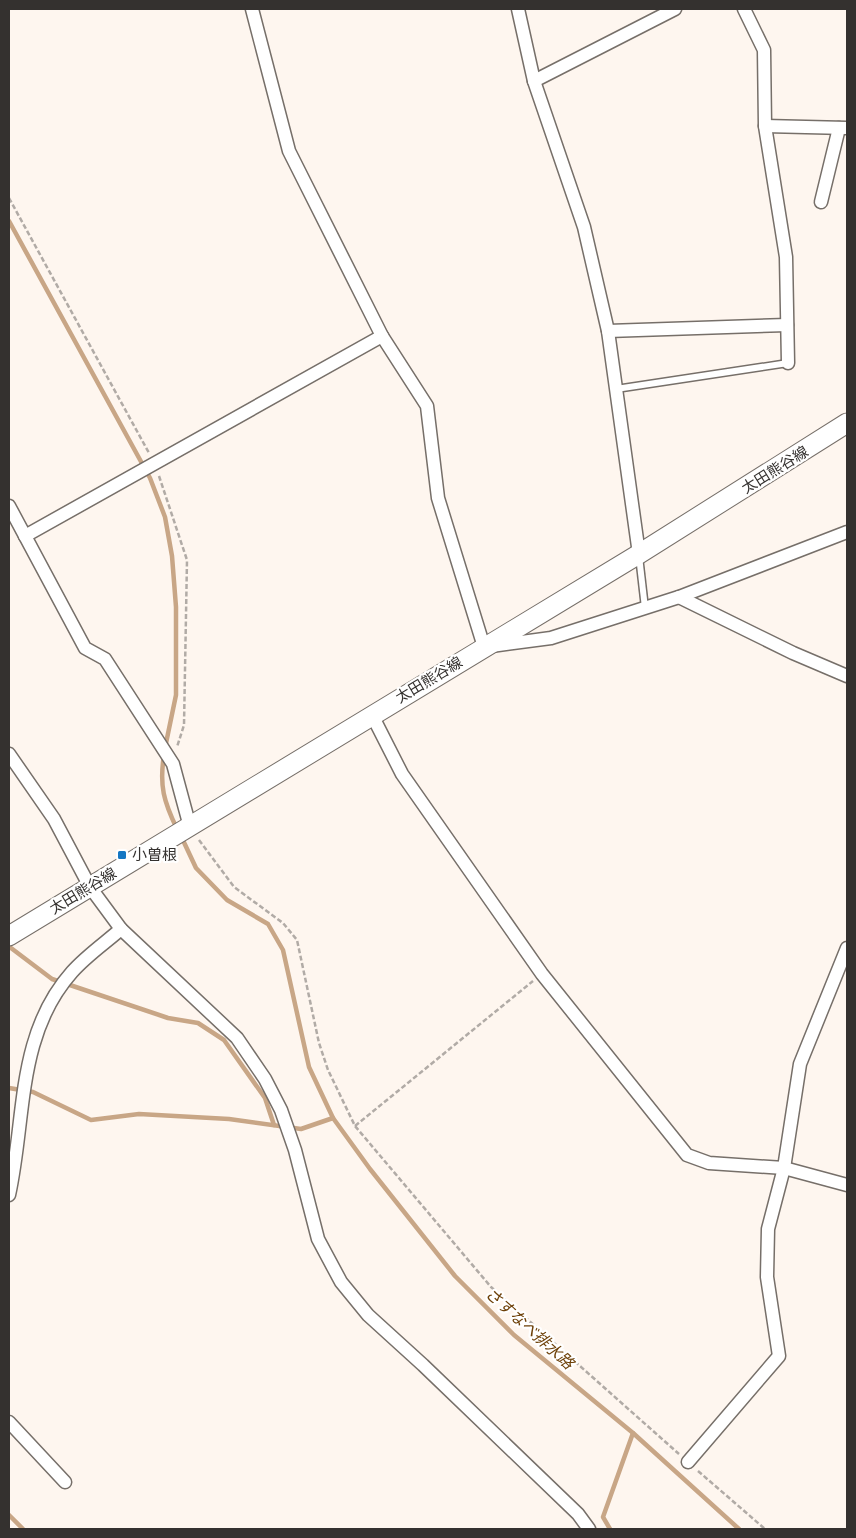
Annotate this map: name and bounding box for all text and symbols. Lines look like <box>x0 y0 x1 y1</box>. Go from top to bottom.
street label: 太田熊谷線 <box>738 442 812 498</box>
street label: 太田熊谷線 <box>392 652 466 707</box>
place label: 小曽根 <box>132 845 177 864</box>
marker: 小曽根 <box>116 849 128 861</box>
street label: 太田熊谷線 <box>46 863 120 918</box>
water label: さすなべ排水路 <box>482 1283 580 1374</box>

